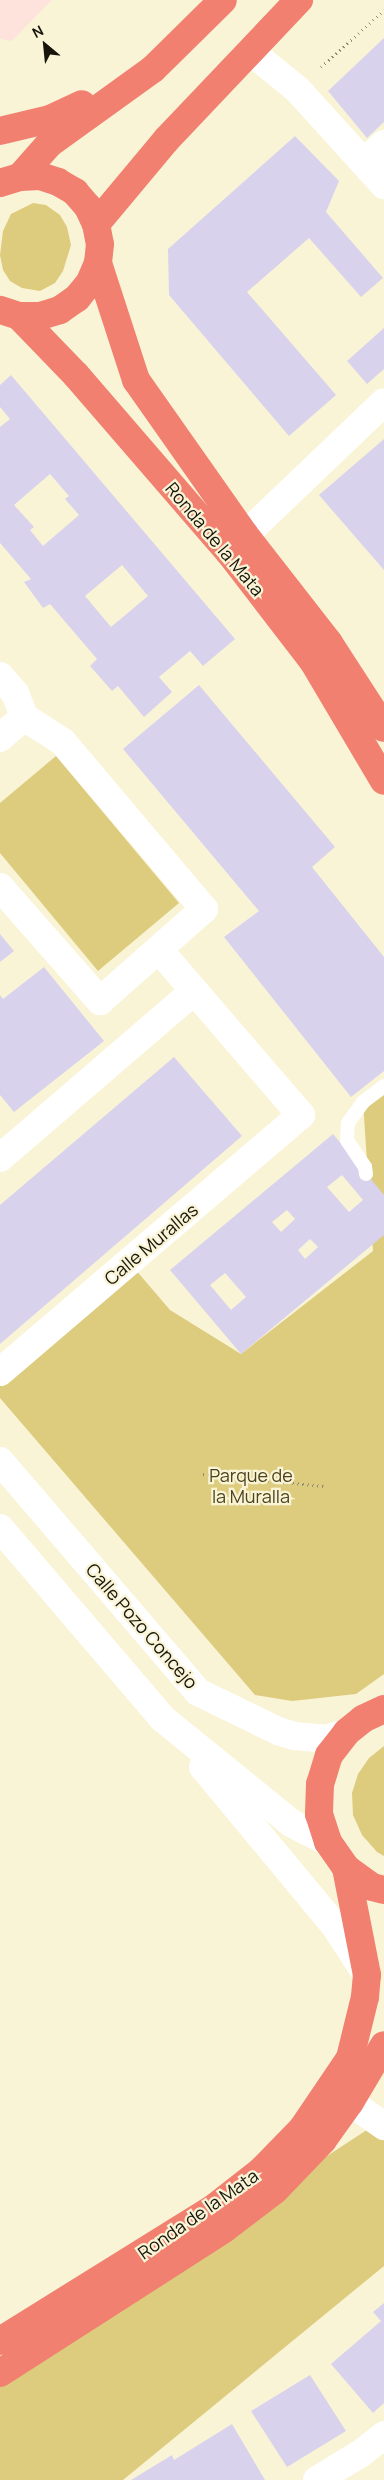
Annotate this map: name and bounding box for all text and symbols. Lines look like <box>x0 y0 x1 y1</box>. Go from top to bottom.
north arrow <box>20 20 70 70</box>
text: N <box>29 21 47 42</box>
street label: Ronda de la Mata <box>161 478 269 600</box>
street label: Calle Murallas <box>100 1199 202 1289</box>
park label: Parque de la Muralla <box>209 1465 293 1508</box>
street label: Calle Pozo Concejo <box>82 1559 202 1693</box>
street label: Ronda de la Mata <box>134 2164 262 2264</box>

